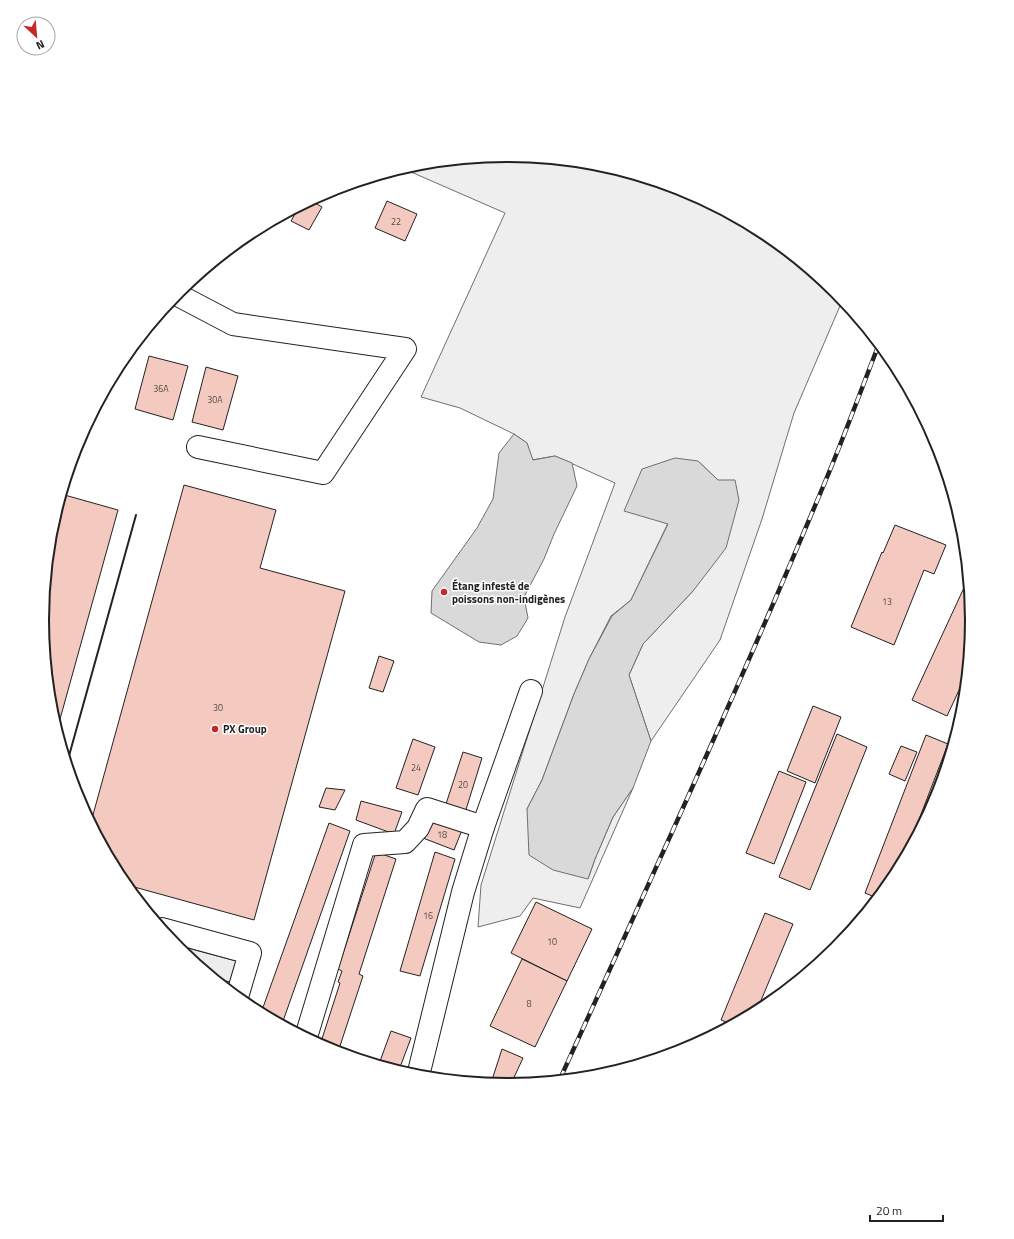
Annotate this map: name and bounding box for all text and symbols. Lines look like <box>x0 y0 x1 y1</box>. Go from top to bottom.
north arrow <box>16 16 56 56</box>
text: N <box>33 36 47 54</box>
house number: 22 <box>391 215 401 228</box>
house number: 36A <box>153 382 169 395</box>
house number: 30A <box>207 393 223 406</box>
place label: Étang infesté de poissons non-indigènes <box>452 578 565 607</box>
marker: Étang infesté de poissons non-indigènes <box>439 587 449 597</box>
house number: 13 <box>882 595 892 608</box>
house number: 30 <box>213 701 223 714</box>
place label: PX Group <box>223 721 267 737</box>
marker: PX Group <box>210 724 220 734</box>
house number: 24 <box>411 761 421 774</box>
house number: 20 <box>458 778 468 791</box>
house number: 18 <box>437 828 447 841</box>
house number: 16 <box>423 909 433 922</box>
house number: 10 <box>547 935 557 948</box>
house number: 8 <box>526 997 532 1010</box>
scale bar <box>870 1197 943 1223</box>
text: 20 m <box>876 1201 902 1220</box>

